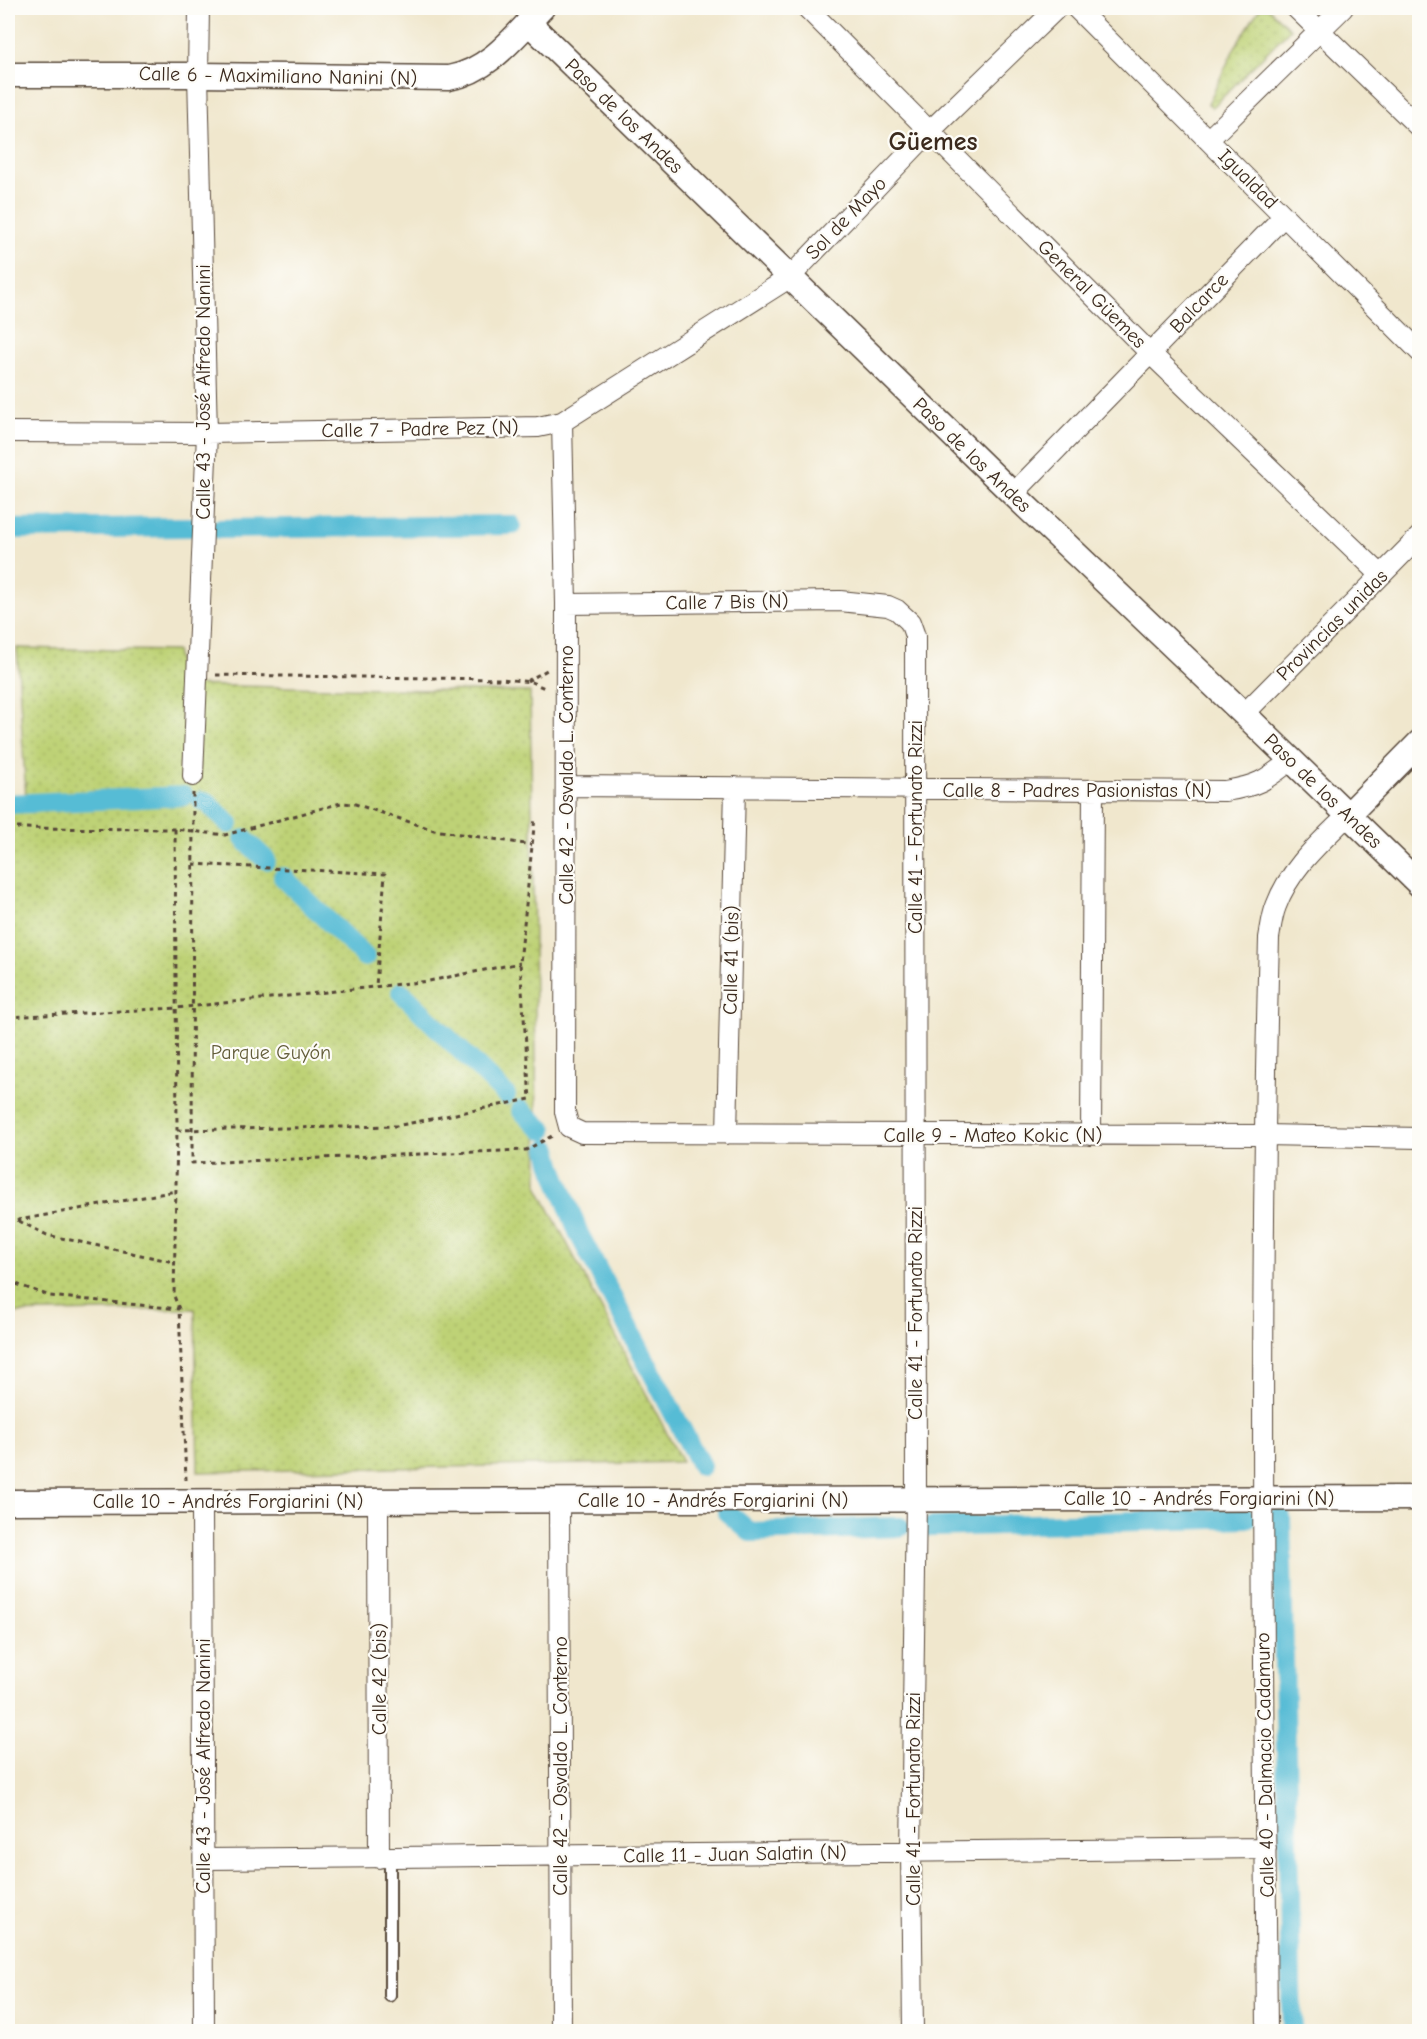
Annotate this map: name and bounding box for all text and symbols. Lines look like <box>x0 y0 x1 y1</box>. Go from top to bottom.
street label: Paso de los Andes <box>560 54 688 178</box>
street label: Calle 6 - Maximiliano Nanini (N) <box>139 62 417 90</box>
district label: Güemes <box>888 127 978 157</box>
street label: Igualdad <box>1213 144 1283 214</box>
street label: Sol de Mayo <box>801 172 891 264</box>
street label: General Güemes <box>1033 235 1151 353</box>
street label: Calle 43 - José Alfredo Nanini <box>192 264 215 520</box>
street label: Balcarce <box>1165 268 1233 338</box>
street label: Paso de los Andes <box>908 393 1036 517</box>
street label: Calle 7 - Padre Pez (N) <box>321 416 519 442</box>
street label: Provincias unidas <box>1272 565 1392 685</box>
street label: Calle 7 Bis (N) <box>665 589 789 615</box>
street label: Calle 42 - Osvaldo L. Conterno <box>555 645 578 905</box>
street label: Calle 41 - Fortunato Rizzi <box>904 720 927 934</box>
street label: Paso de los Andes <box>1259 729 1387 853</box>
street label: Calle 8 - Padres Pasionistas (N) <box>942 779 1212 802</box>
street label: Calle 41 (bis) <box>719 905 743 1015</box>
park label: Parque Guyón <box>211 1041 331 1064</box>
street label: Calle 9 - Mateo Kokic (N) <box>884 1124 1102 1147</box>
street label: Calle 41 - Fortunato Rizzi <box>904 1206 927 1420</box>
street label: Calle 10 - Andrés Forgiarini (N) <box>1064 1487 1334 1510</box>
street label: Calle 10 - Andrés Forgiarini (N) <box>578 1489 848 1512</box>
street label: Calle 10 - Andrés Forgiarini (N) <box>93 1490 363 1513</box>
street label: Calle 42 (bis) <box>368 1623 391 1735</box>
street label: Calle 40 - Dalmacio Cadamuro <box>1251 1632 1279 1898</box>
street label: Calle 42 - Osvaldo L. Conterno <box>549 1636 572 1896</box>
street label: Calle 43 - José Alfredo Nanini <box>192 1638 215 1894</box>
street label: Calle 41 - Fortunato Rizzi <box>902 1692 925 1906</box>
street label: Calle 11 - Juan Salatin (N) <box>623 1841 847 1867</box>

